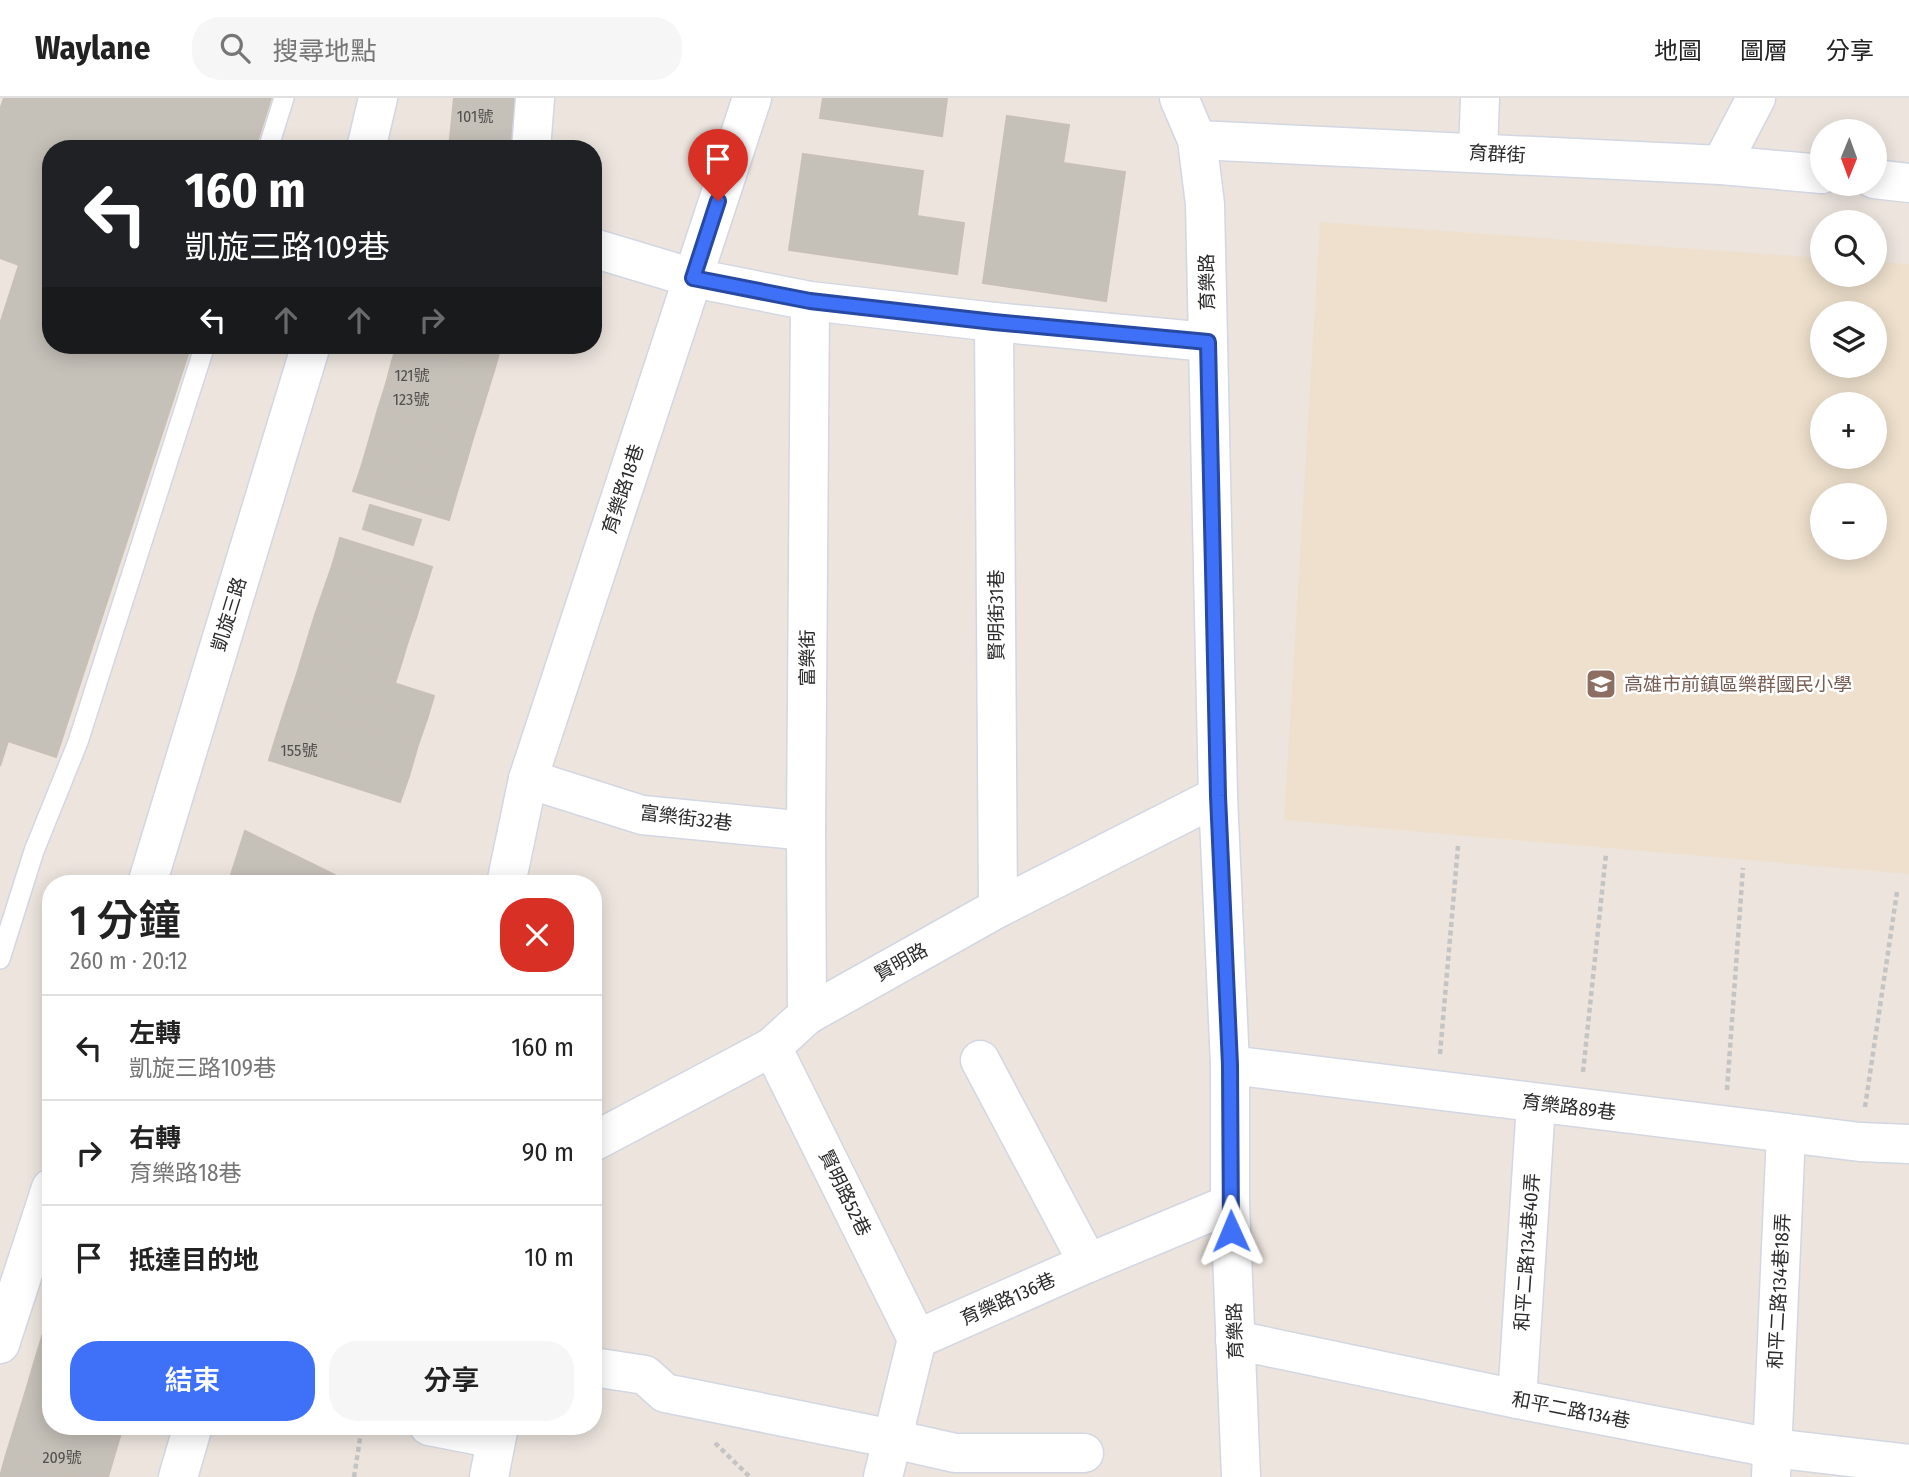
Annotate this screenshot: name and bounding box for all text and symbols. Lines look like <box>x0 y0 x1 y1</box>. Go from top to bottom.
search box <box>192 17 682 80</box>
text: Waylane <box>35 28 150 68</box>
icon: search <box>216 29 254 67</box>
text: 搜尋地點 <box>272 36 376 67</box>
text: 地圖 <box>1654 37 1702 65</box>
text: 圖層 <box>1740 37 1788 65</box>
text: 分享 <box>1826 37 1874 65</box>
house number: 101號 <box>457 107 493 126</box>
north arrow <box>1810 119 1886 196</box>
map controls <box>1810 119 1887 560</box>
pin <box>688 129 748 201</box>
icon: arrive <box>699 140 737 178</box>
street label: 育群街 <box>1468 141 1526 167</box>
text: 160 m <box>185 161 306 220</box>
icon: left <box>70 168 161 259</box>
button: search <box>1810 210 1887 287</box>
text: 凱旋三路109巷 <box>185 228 389 266</box>
street label: 育樂路 <box>1195 253 1219 311</box>
icon: left <box>194 301 232 339</box>
icon: ahead <box>267 301 305 339</box>
icon: ahead <box>340 301 378 339</box>
icon: right <box>413 301 451 339</box>
button: layers <box>1810 301 1887 378</box>
house number: 121號 <box>394 366 430 385</box>
house number: 123號 <box>393 390 429 409</box>
button: + <box>1810 392 1887 469</box>
street label: 育樂路18巷 <box>598 441 648 537</box>
button: − <box>1810 483 1887 560</box>
street label: 賢明街31巷 <box>985 569 1008 661</box>
street label: 凱旋三路 <box>207 574 251 654</box>
street label: 富樂街 <box>796 629 819 687</box>
school or university icon: 高雄市前鎮區樂群國民小學 <box>1584 667 1618 701</box>
place label: 高雄市前鎮區樂群國民小學 <box>1624 673 1852 696</box>
house number: 155號 <box>281 741 317 760</box>
street label: 富樂街32巷 <box>639 801 733 835</box>
text: 1 分鐘 <box>70 896 181 946</box>
button: close <box>500 898 574 972</box>
street label: 賢明路 <box>870 938 932 986</box>
text: 260 m · 20:12 <box>70 947 187 975</box>
text: 左轉 <box>129 1018 181 1049</box>
icon: left <box>70 1029 108 1067</box>
text: 160 m <box>511 1032 574 1063</box>
text: 凱旋三路109巷 <box>129 1054 276 1082</box>
street label: 育樂路89巷 <box>1521 1090 1617 1124</box>
text: 右轉 <box>129 1123 181 1154</box>
icon: right <box>70 1134 108 1172</box>
text: 90 m <box>522 1137 574 1168</box>
street label: 賢明路52巷 <box>814 1146 876 1240</box>
text: 育樂路18巷 <box>129 1159 241 1187</box>
street label: 和平二路134巷40弄 <box>1510 1172 1544 1332</box>
position arrow <box>1194 1194 1268 1268</box>
street label: 和平二路134巷18弄 <box>1763 1213 1795 1369</box>
icon: arrive <box>70 1239 108 1277</box>
text: 10 m <box>524 1242 574 1273</box>
text: 抵達目的地 <box>129 1245 259 1276</box>
street label: 育樂路136巷 <box>957 1268 1059 1330</box>
street label: 育樂路 <box>1223 1302 1247 1360</box>
button: 結束 <box>70 1341 315 1421</box>
button: 分享 <box>329 1341 574 1421</box>
street label: 和平二路134巷 <box>1510 1387 1632 1433</box>
house number: 209號 <box>42 1448 82 1467</box>

